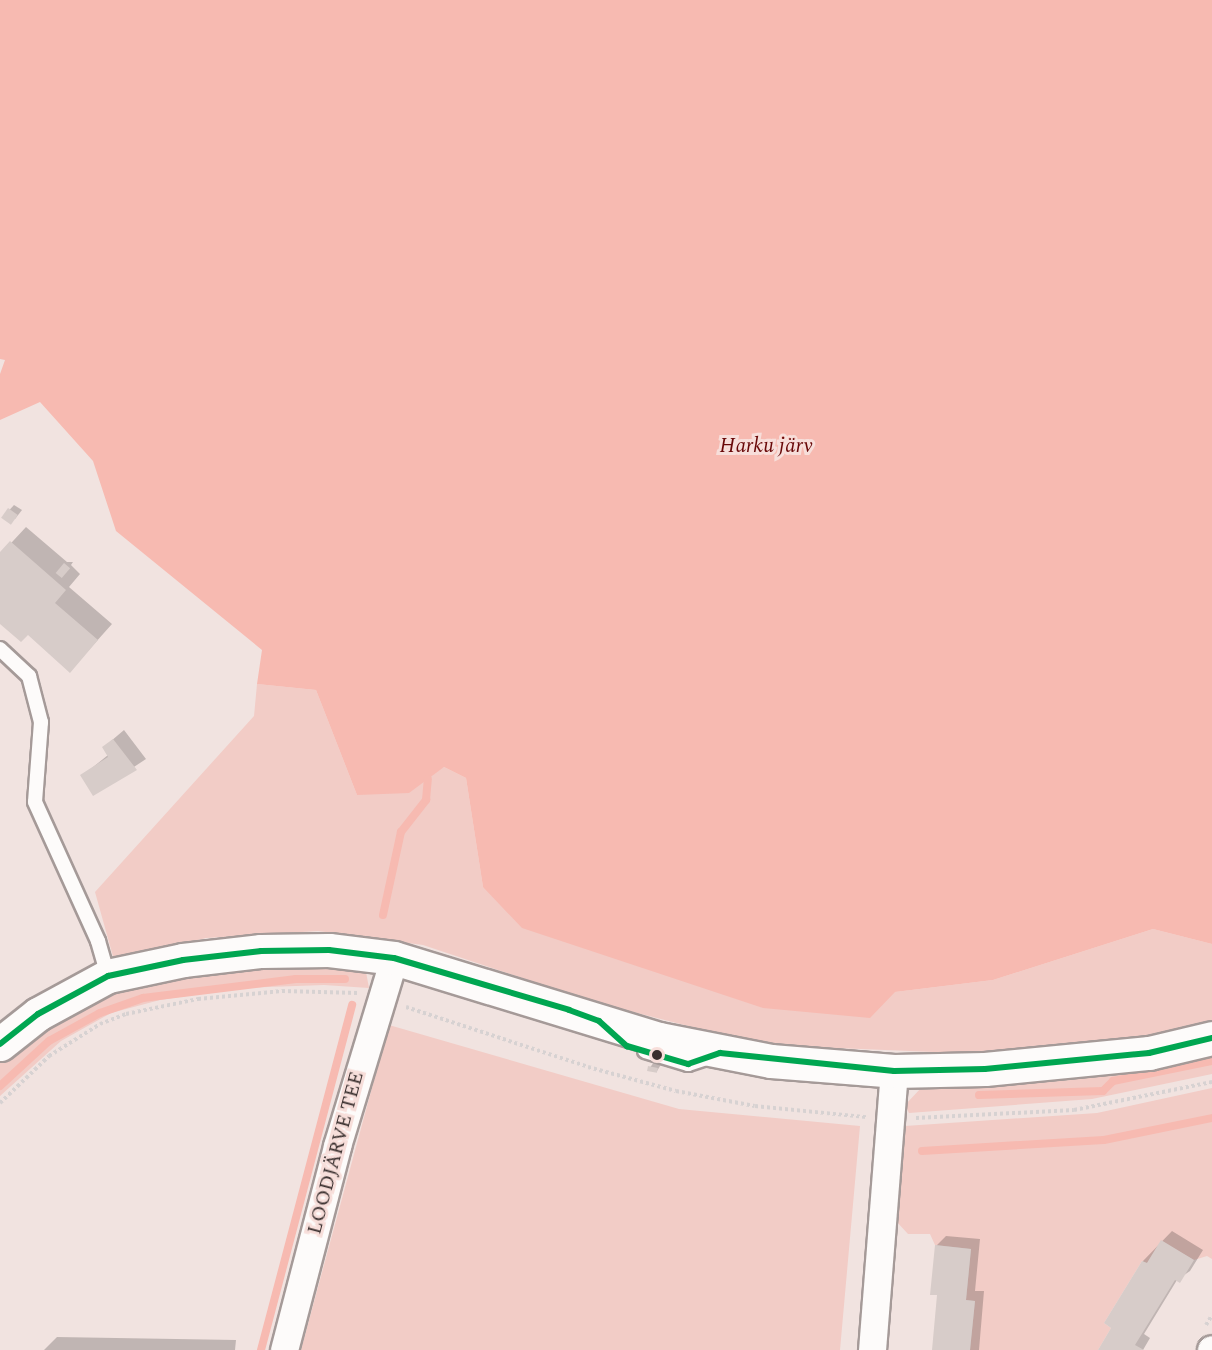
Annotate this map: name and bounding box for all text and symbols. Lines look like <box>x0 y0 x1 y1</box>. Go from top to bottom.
water label: Harku järv <box>720 433 812 459</box>
unlabelled marker <box>651 1049 663 1061</box>
street label: LOODJÄRVE TEE <box>303 1069 369 1237</box>

